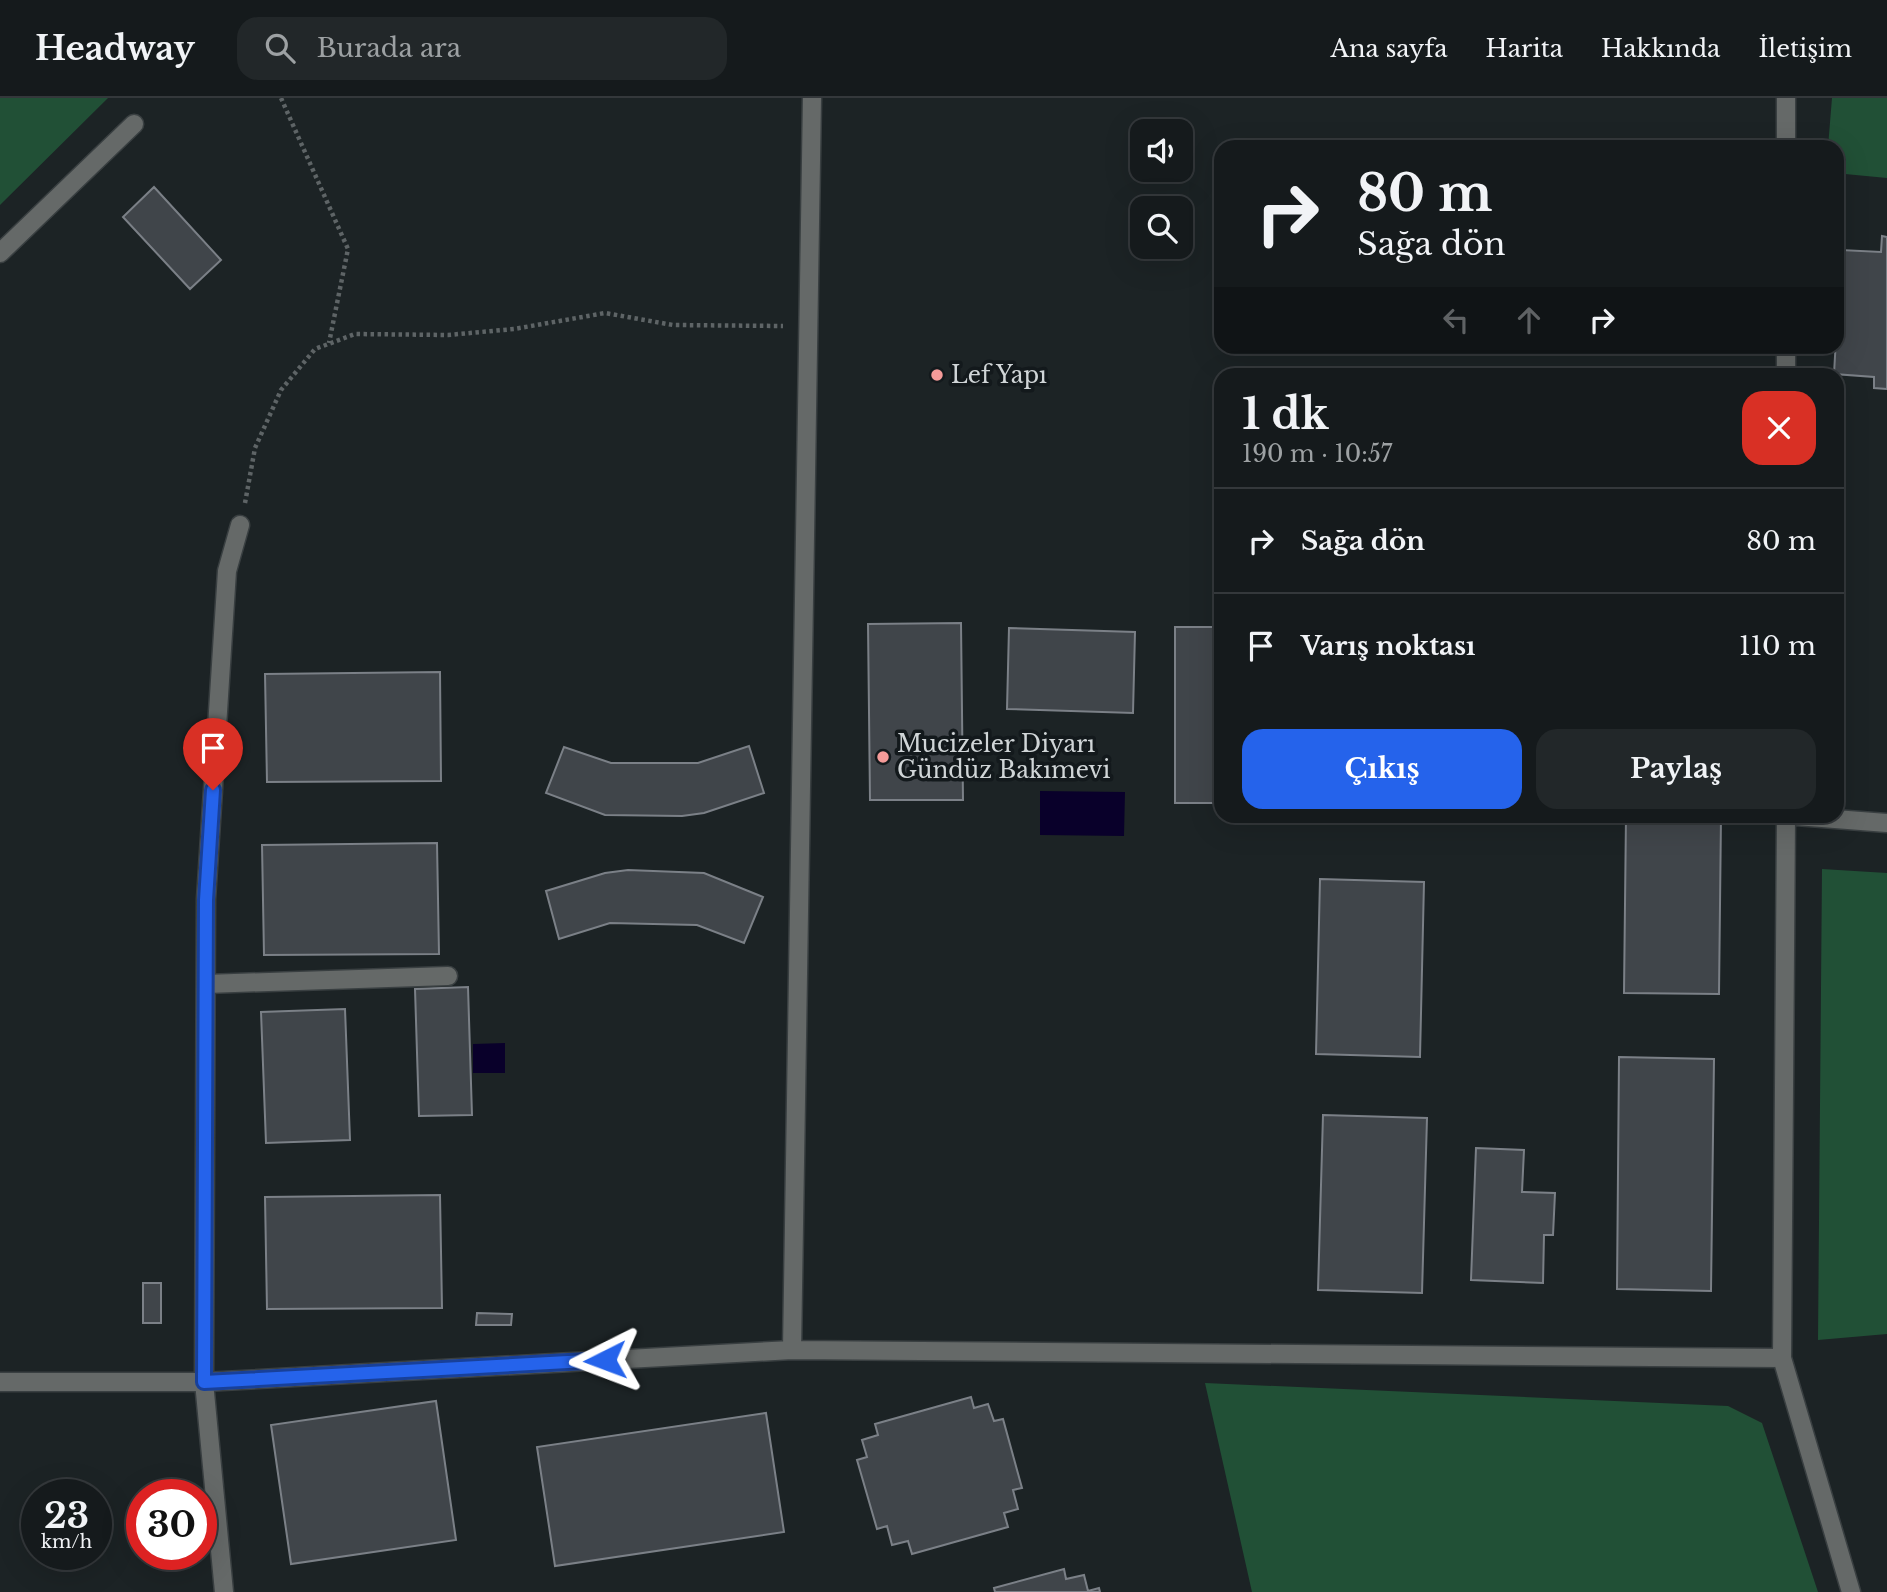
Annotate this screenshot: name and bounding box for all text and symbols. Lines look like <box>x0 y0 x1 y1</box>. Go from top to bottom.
search box <box>237 17 727 80</box>
text: Headway <box>35 28 195 69</box>
icon: search <box>261 29 299 67</box>
text: Burada ara <box>317 32 461 64</box>
text: Ana sayfa <box>1330 34 1448 63</box>
text: Harita <box>1486 34 1563 63</box>
text: Hakkında <box>1601 34 1720 63</box>
text: İletişim <box>1758 34 1852 63</box>
map controls <box>1130 119 1193 259</box>
button: sound <box>1130 119 1193 182</box>
text: 80 m <box>1357 163 1492 224</box>
icon: right <box>1242 168 1333 259</box>
button: search <box>1130 196 1193 259</box>
text: Sağa dön <box>1357 224 1506 264</box>
icon: left <box>1437 301 1475 339</box>
icon: ahead <box>1510 301 1548 339</box>
icon: right <box>1583 301 1621 339</box>
place label: Lef Yapı <box>951 361 1047 389</box>
marker: Lef Yapı <box>929 367 945 383</box>
text: 1 dk <box>1242 388 1329 440</box>
button: close <box>1742 391 1816 465</box>
text: 190 m · 10:57 <box>1242 440 1392 468</box>
icon: right <box>1242 522 1280 560</box>
text: Sağa dön <box>1301 525 1425 557</box>
text: 80 m <box>1746 525 1816 557</box>
icon: arrive <box>1242 627 1280 665</box>
text: Varış noktası <box>1301 630 1476 662</box>
text: 110 m <box>1739 630 1816 662</box>
pin <box>183 718 243 790</box>
icon: arrive <box>194 729 232 767</box>
button: Çıkış <box>1242 729 1522 809</box>
button: Paylaş <box>1536 729 1816 809</box>
place label: Mucizeler Diyarı Gündüz Bakımevi <box>897 730 1111 784</box>
marker: Mucizeler Diyarı Gündüz Bakımevi <box>875 749 891 765</box>
position arrow <box>568 1323 642 1397</box>
speed limit sign: 30 <box>126 1479 217 1570</box>
text: 23 <box>44 1494 89 1537</box>
text: km/h <box>41 1531 92 1553</box>

